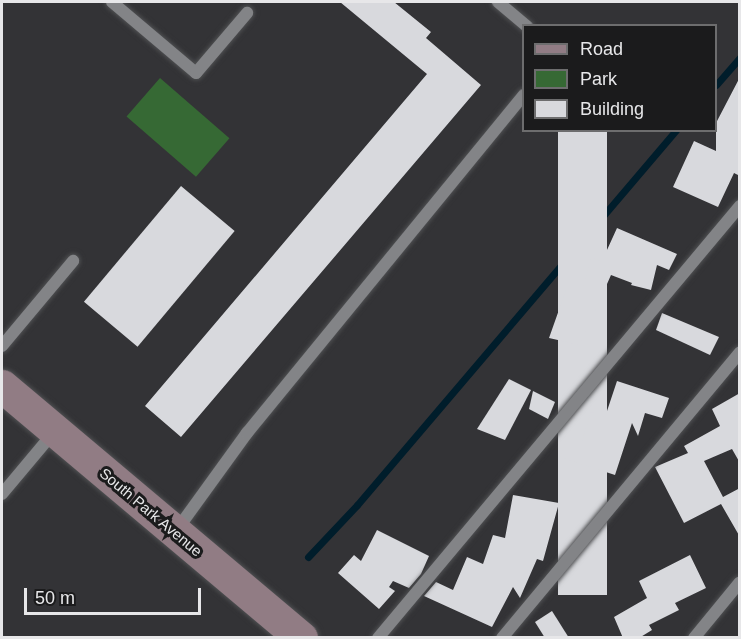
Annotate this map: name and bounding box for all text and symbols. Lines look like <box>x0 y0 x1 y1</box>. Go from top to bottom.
legend <box>522 24 717 132</box>
text: Road <box>580 39 623 59</box>
text: Park <box>580 69 617 89</box>
text: Building <box>580 99 644 119</box>
street label: South Park Avenue <box>96 464 206 560</box>
scale bar <box>27 576 204 614</box>
text: 50 m <box>35 588 75 608</box>

